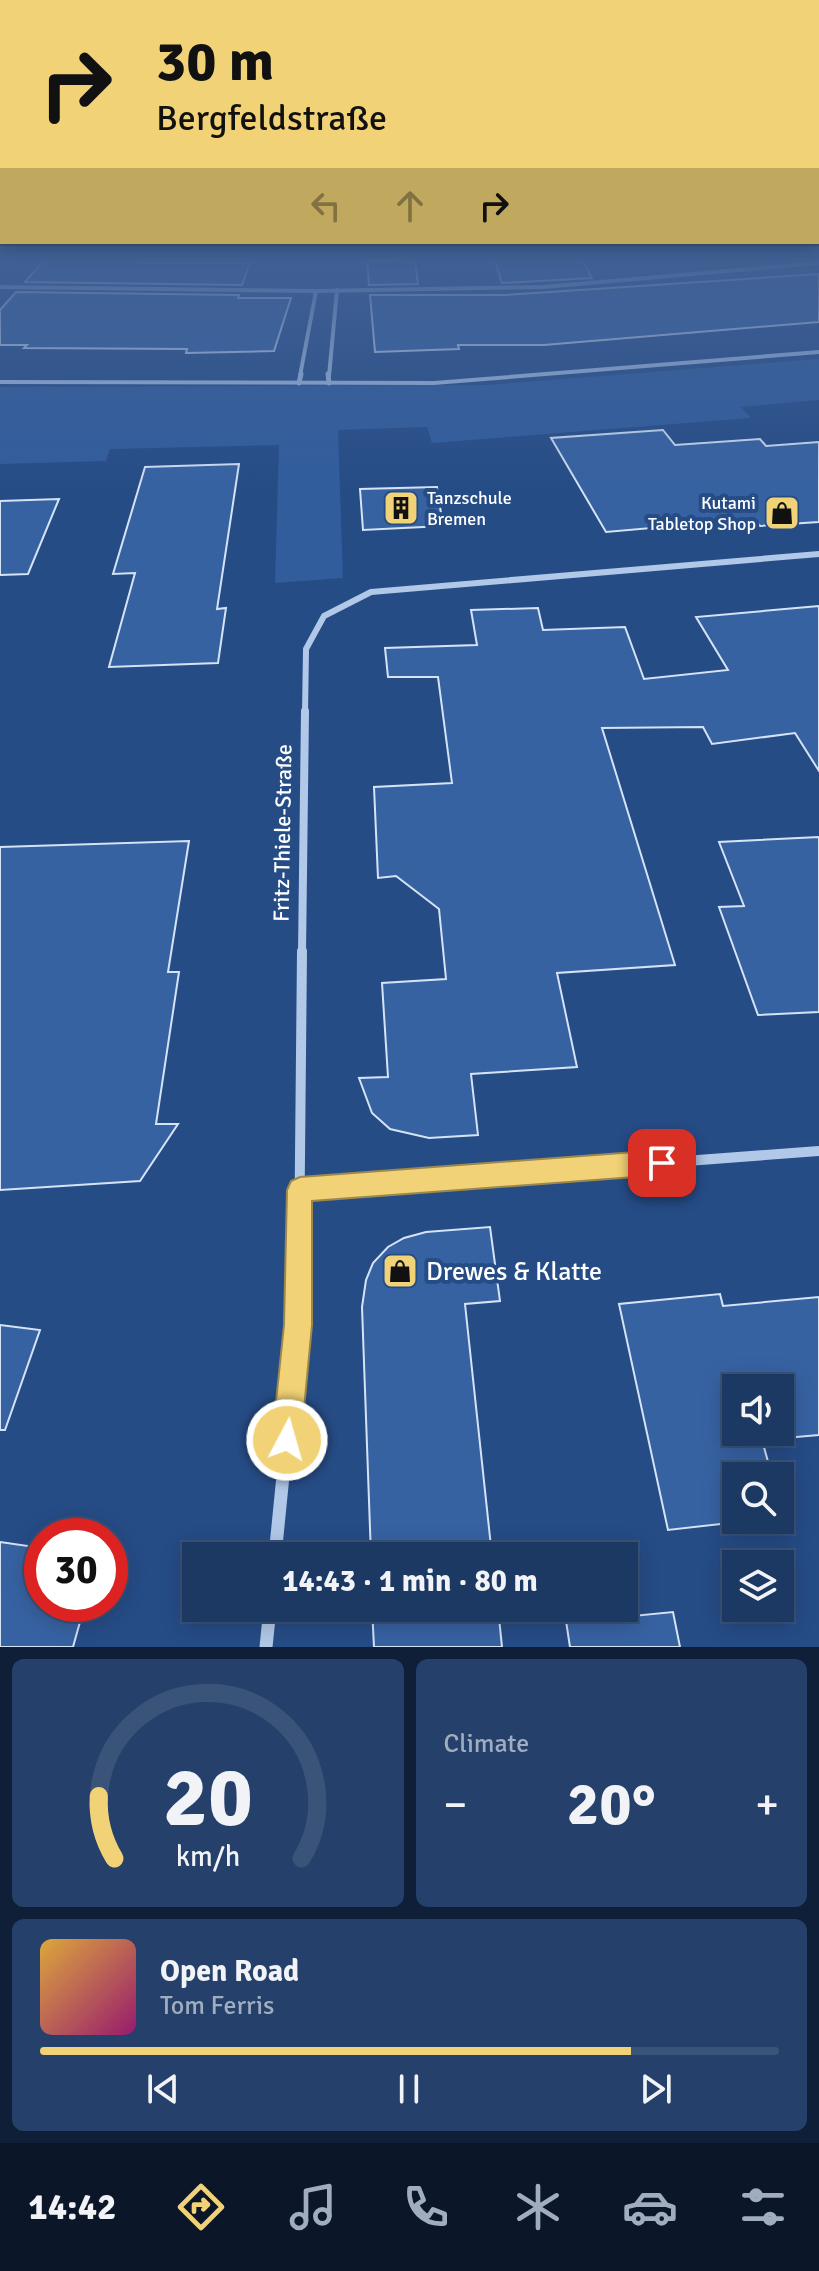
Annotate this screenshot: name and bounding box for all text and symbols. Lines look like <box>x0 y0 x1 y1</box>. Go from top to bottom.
text: 30 m <box>156 27 274 96</box>
icon: right <box>24 32 128 136</box>
text: Bergfeldstraße <box>156 96 387 141</box>
icon: left <box>304 184 348 228</box>
icon: ahead <box>388 184 432 228</box>
icon: right <box>472 184 516 228</box>
place label: Tanzschule Bremen <box>427 487 512 530</box>
building icon: Tanzschule Bremen <box>382 489 420 527</box>
place label: Kutami Tabletop Shop <box>648 492 756 535</box>
shop icon: Kutami Tabletop Shop <box>763 494 801 532</box>
street label: Fritz-Thiele-Straße <box>267 744 298 922</box>
pin <box>628 1129 696 1197</box>
icon: arrive <box>640 1141 684 1185</box>
shop icon: Drewes & Klatte <box>381 1252 419 1290</box>
place label: Drewes & Klatte <box>426 1256 602 1288</box>
map controls <box>722 1374 794 1622</box>
button: sound <box>722 1374 794 1446</box>
position arrow <box>245 1398 329 1482</box>
button: search <box>722 1462 794 1534</box>
speed limit sign: 30 <box>24 1518 128 1622</box>
button: layers <box>722 1550 794 1622</box>
text: 14:43 · 1 min · 80 m <box>282 1563 538 1600</box>
text: Climate <box>444 1728 529 1760</box>
text: 20 <box>163 1747 253 1849</box>
text: 20° <box>567 1768 656 1842</box>
text: − <box>444 1778 467 1832</box>
text: + <box>755 1778 779 1832</box>
text: km/h <box>175 1839 240 1874</box>
text: Open Road <box>160 1953 299 1990</box>
text: Tom Ferris <box>160 1990 274 2022</box>
icon: previous <box>141 2067 185 2111</box>
icon: pause <box>387 2067 431 2111</box>
icon: next <box>634 2067 678 2111</box>
icon: directions <box>173 2179 229 2235</box>
icon: music <box>285 2179 341 2235</box>
icon: phone <box>398 2179 454 2235</box>
icon: climate <box>510 2179 566 2235</box>
icon: car <box>622 2179 678 2235</box>
icon: filters <box>735 2179 791 2235</box>
text: 14:42 <box>28 2185 117 2230</box>

